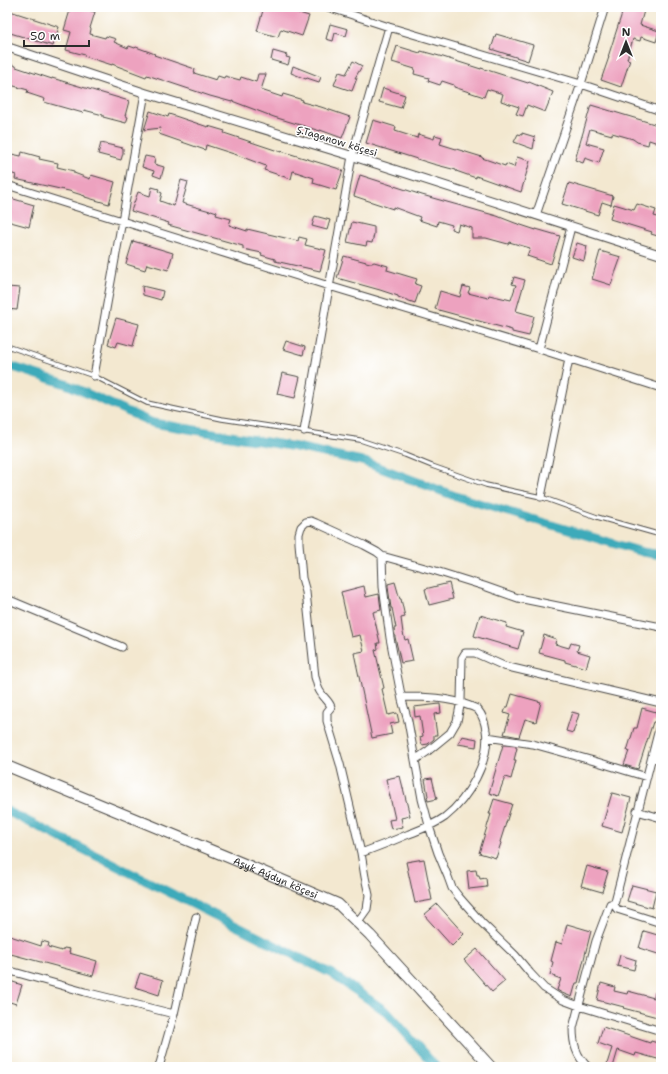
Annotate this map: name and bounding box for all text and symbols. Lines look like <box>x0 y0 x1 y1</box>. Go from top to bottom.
scale bar <box>24 22 89 48</box>
north arrow <box>606 22 646 62</box>
text: N <box>622 25 631 40</box>
text: 50 m <box>30 28 60 44</box>
street label: Ş.Taganow köçesi <box>295 123 379 159</box>
street label: Aşyk Aýdyn köçesi <box>232 854 320 901</box>

